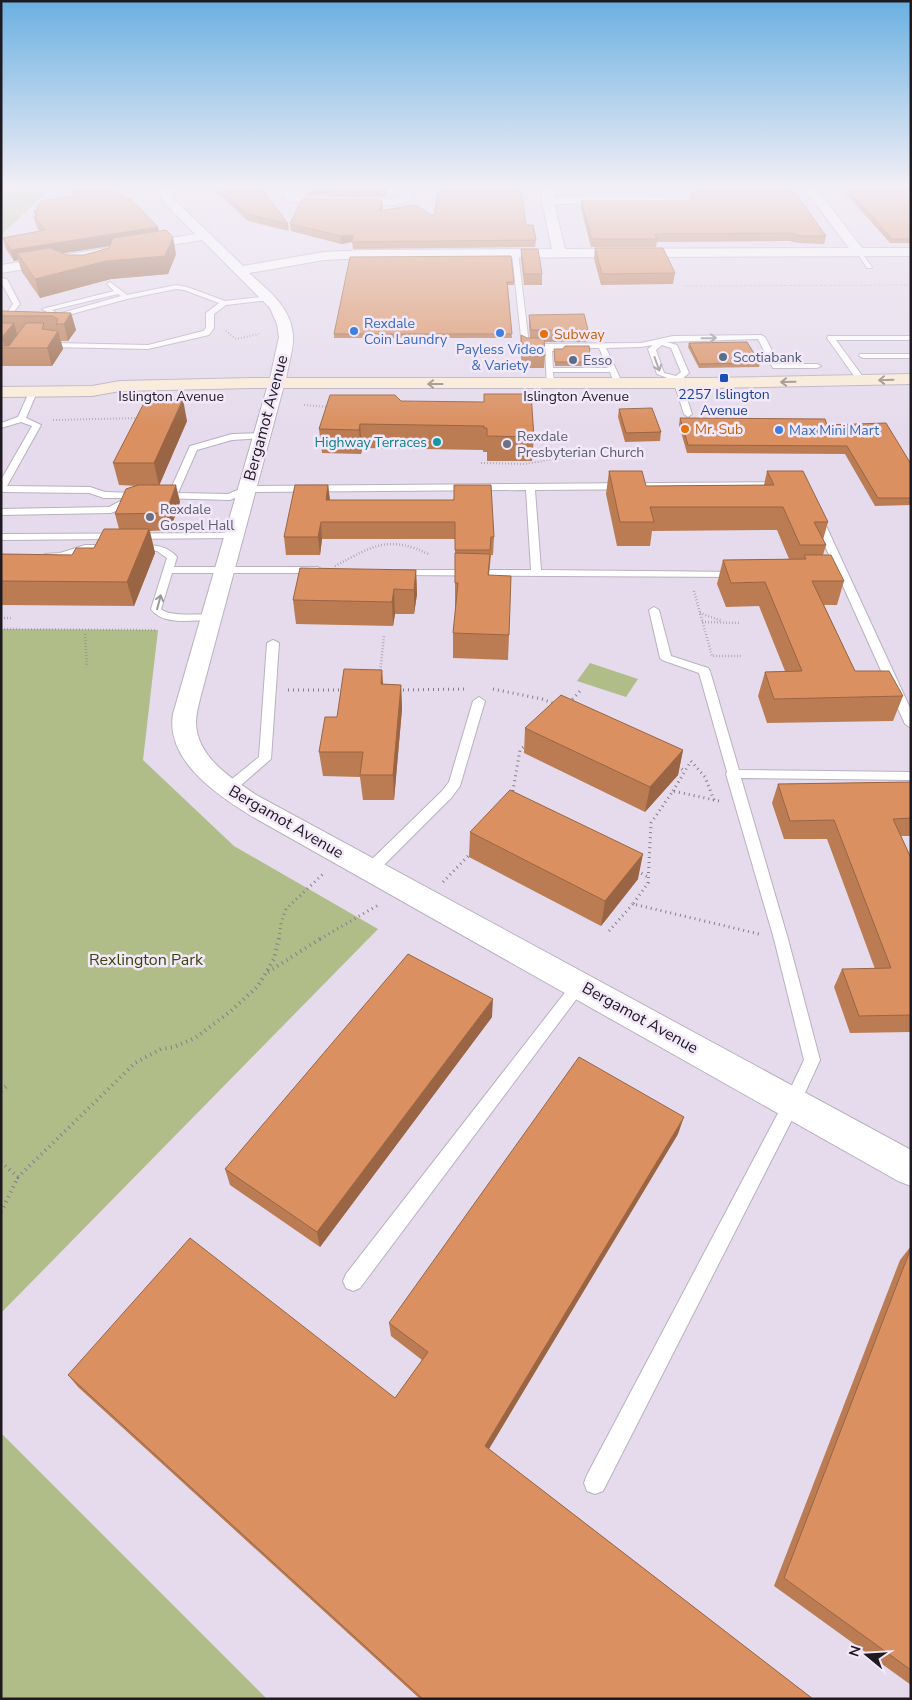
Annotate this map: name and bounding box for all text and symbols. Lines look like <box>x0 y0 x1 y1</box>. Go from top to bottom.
place label: Rexdale Coin Laundry <box>364 314 448 349</box>
marker: Rexdale Coin Laundry <box>348 325 360 337</box>
place label: Subway <box>554 325 606 344</box>
marker: Payless Video & Variety <box>494 327 506 339</box>
marker: Subway <box>538 328 550 340</box>
one-way arrow <box>700 333 717 343</box>
place label: Payless Video & Variety <box>456 340 544 375</box>
place label: Scotiabank <box>733 348 803 367</box>
place label: Esso <box>583 351 613 370</box>
marker: Scotiabank <box>717 351 729 363</box>
street label: Bergamot Avenue <box>239 353 293 483</box>
marker: Esso <box>567 354 579 366</box>
one-way arrow <box>653 356 662 371</box>
marker: 2257 Islington Avenue <box>718 372 730 384</box>
one-way arrow <box>879 375 895 385</box>
one-way arrow <box>780 377 796 387</box>
one-way arrow <box>428 379 444 389</box>
place label: 2257 Islington Avenue <box>678 385 770 420</box>
street label: Islington Avenue <box>118 387 224 406</box>
street label: Islington Avenue <box>523 387 629 406</box>
place label: Mr. Sub <box>695 420 743 439</box>
place label: Max Mini Mart <box>789 421 879 440</box>
marker: Mr. Sub <box>679 423 691 435</box>
marker: Max Mini Mart <box>773 424 785 436</box>
place label: Rexdale Presbyterian Church <box>517 427 644 462</box>
place label: Highway Terraces <box>315 433 427 452</box>
marker: Highway Terraces <box>431 436 443 448</box>
marker: Rexdale Presbyterian Church <box>501 438 513 450</box>
place label: Rexdale Gospel Hall <box>160 500 235 535</box>
marker: Rexdale Gospel Hall <box>144 511 156 523</box>
one-way arrow <box>154 594 164 610</box>
street label: Bergamot Avenue <box>224 780 348 864</box>
park label: Rexlington Park <box>89 949 204 971</box>
street label: Bergamot Avenue <box>578 977 702 1059</box>
north arrow <box>842 1630 892 1680</box>
text: N <box>844 1643 866 1659</box>

